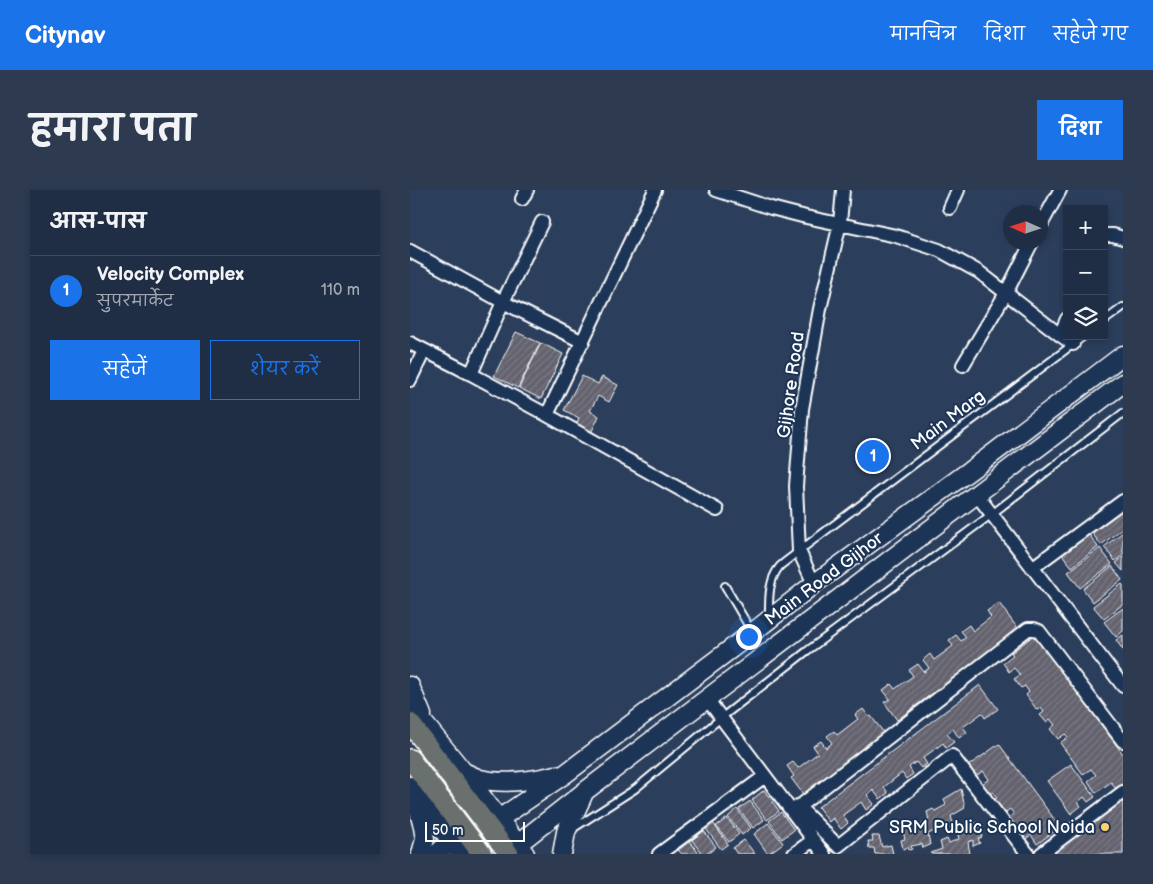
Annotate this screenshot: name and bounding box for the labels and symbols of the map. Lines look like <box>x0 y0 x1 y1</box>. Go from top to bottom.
north arrow <box>1003 205 1048 250</box>
street label: Gijhore Road <box>773 330 809 440</box>
street label: Main Marg <box>907 385 989 455</box>
pin: 1 <box>857 437 889 475</box>
street label: Main Road Gijhor <box>761 528 887 630</box>
your location <box>736 624 762 650</box>
place label: SRM Public School Noida <box>889 817 1095 838</box>
scale bar <box>425 819 525 842</box>
marker: SRM Public School Noida <box>1099 821 1111 833</box>

